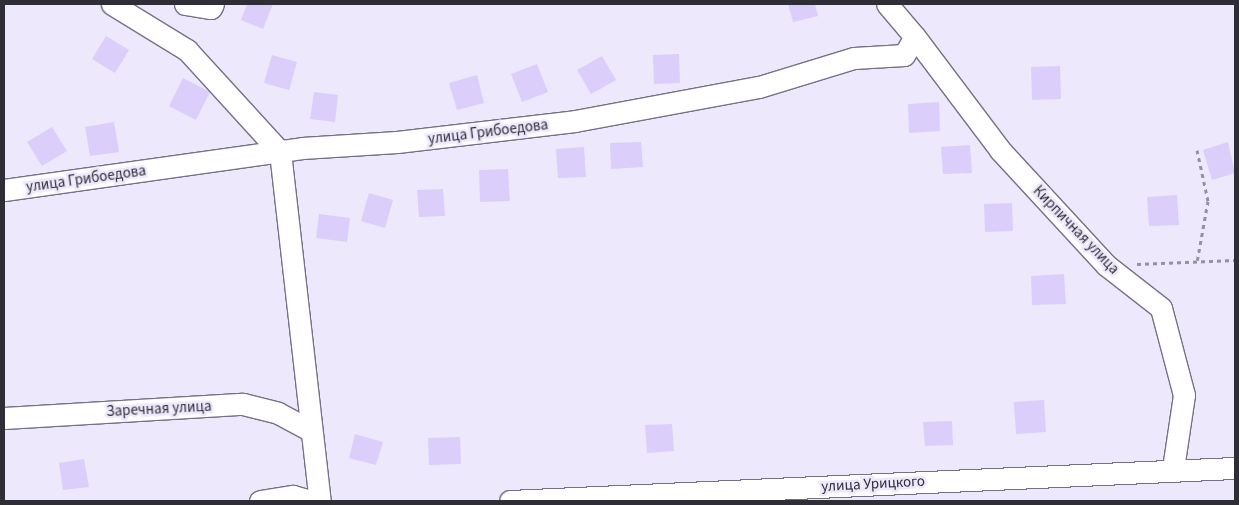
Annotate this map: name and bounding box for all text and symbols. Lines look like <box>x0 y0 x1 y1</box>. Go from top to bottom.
street label: улица Грибоедова <box>427 116 549 148</box>
street label: улица Грибоедова <box>25 162 147 196</box>
street label: Кирпичная улица <box>1029 182 1123 278</box>
street label: Заречная улица <box>106 397 212 421</box>
street label: улица Урицкого <box>821 472 925 496</box>

